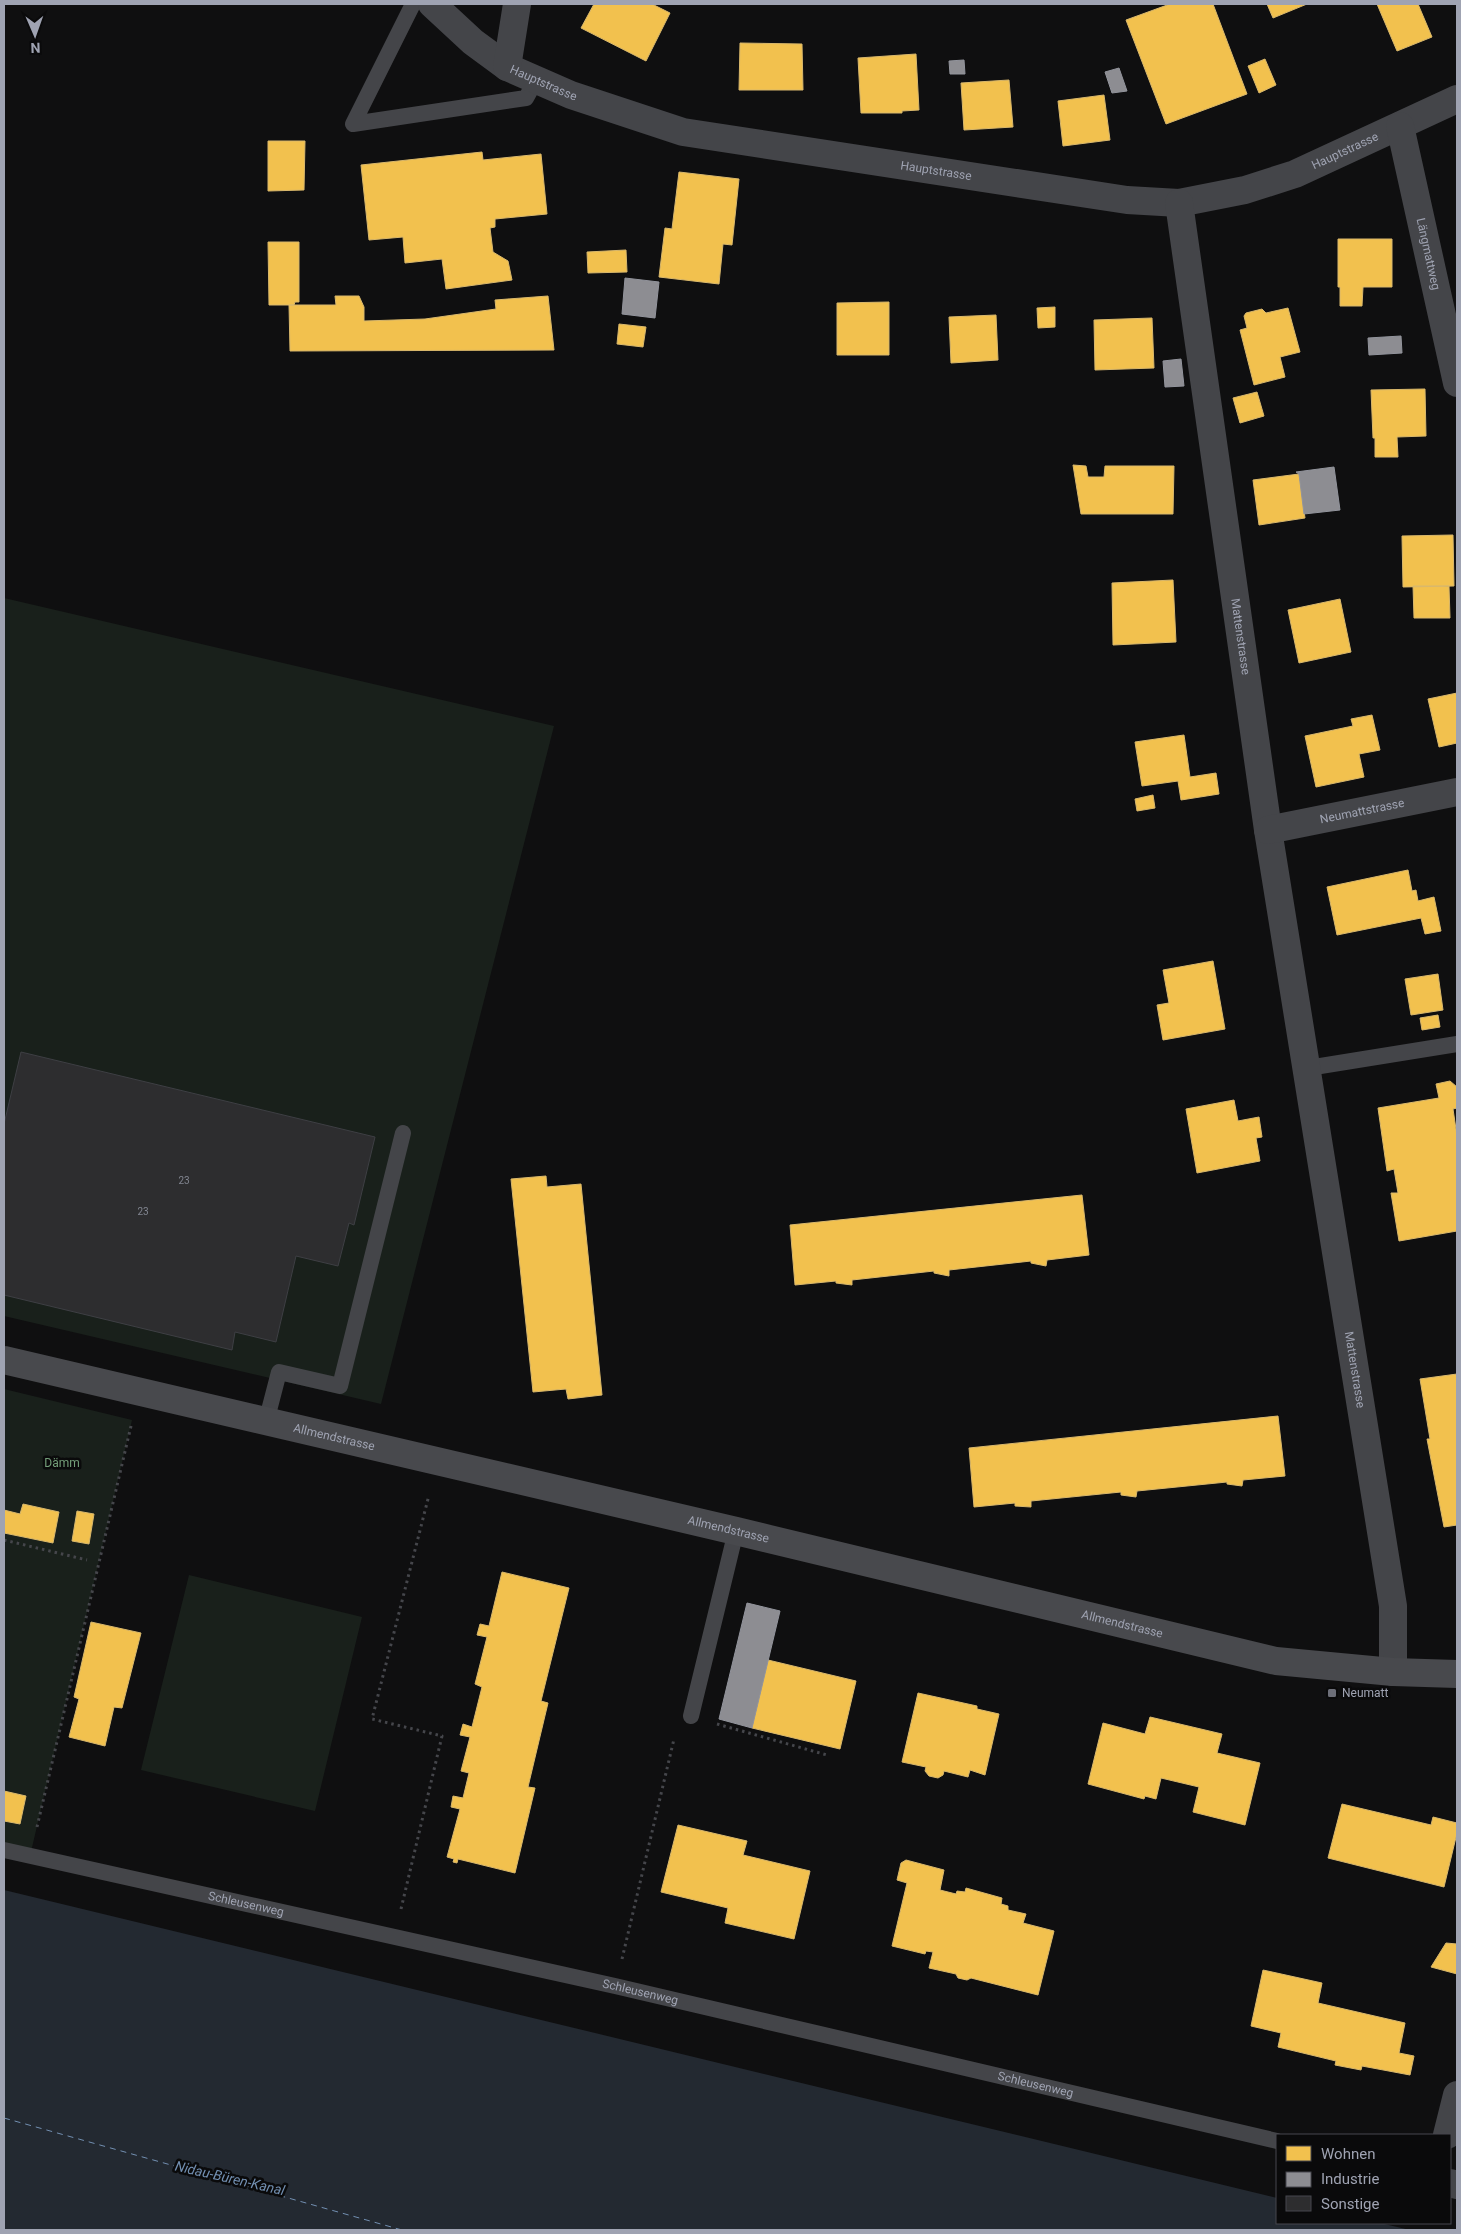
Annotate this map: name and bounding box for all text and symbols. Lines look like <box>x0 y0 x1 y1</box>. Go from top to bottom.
north arrow <box>10 10 60 60</box>
text: N <box>30 40 41 56</box>
street label: Hauptstrasse <box>508 62 579 103</box>
street label: Hauptstrasse <box>1309 129 1380 172</box>
street label: Hauptstrasse <box>900 158 973 183</box>
street label: Längmattweg <box>1414 217 1443 291</box>
street label: Mattenstrasse <box>1228 597 1253 676</box>
street label: Neumattstrasse <box>1319 796 1406 826</box>
house number: 23 <box>178 1175 190 1186</box>
house number: 23 <box>137 1206 149 1217</box>
street label: Mattenstrasse <box>1342 1331 1368 1409</box>
street label: Allmendstrasse <box>292 1421 376 1453</box>
park label: Dämm <box>44 1456 80 1470</box>
street label: Allmendstrasse <box>686 1513 771 1546</box>
street label: Allmendstrasse <box>1080 1607 1164 1641</box>
place label: Neumatt <box>1342 1686 1389 1700</box>
marker: Neumatt <box>1326 1687 1338 1699</box>
street label: Schleusenweg <box>207 1889 285 1919</box>
street label: Schleusenweg <box>601 1976 680 2008</box>
street label: Schleusenweg <box>996 2069 1075 2100</box>
legend <box>1276 2134 1451 2224</box>
text: Wohnen <box>1321 2145 1375 2163</box>
water label: Nidau-Büren-Kanal <box>174 2158 287 2199</box>
text: Industrie <box>1321 2170 1379 2188</box>
text: Sonstige <box>1321 2195 1379 2213</box>

